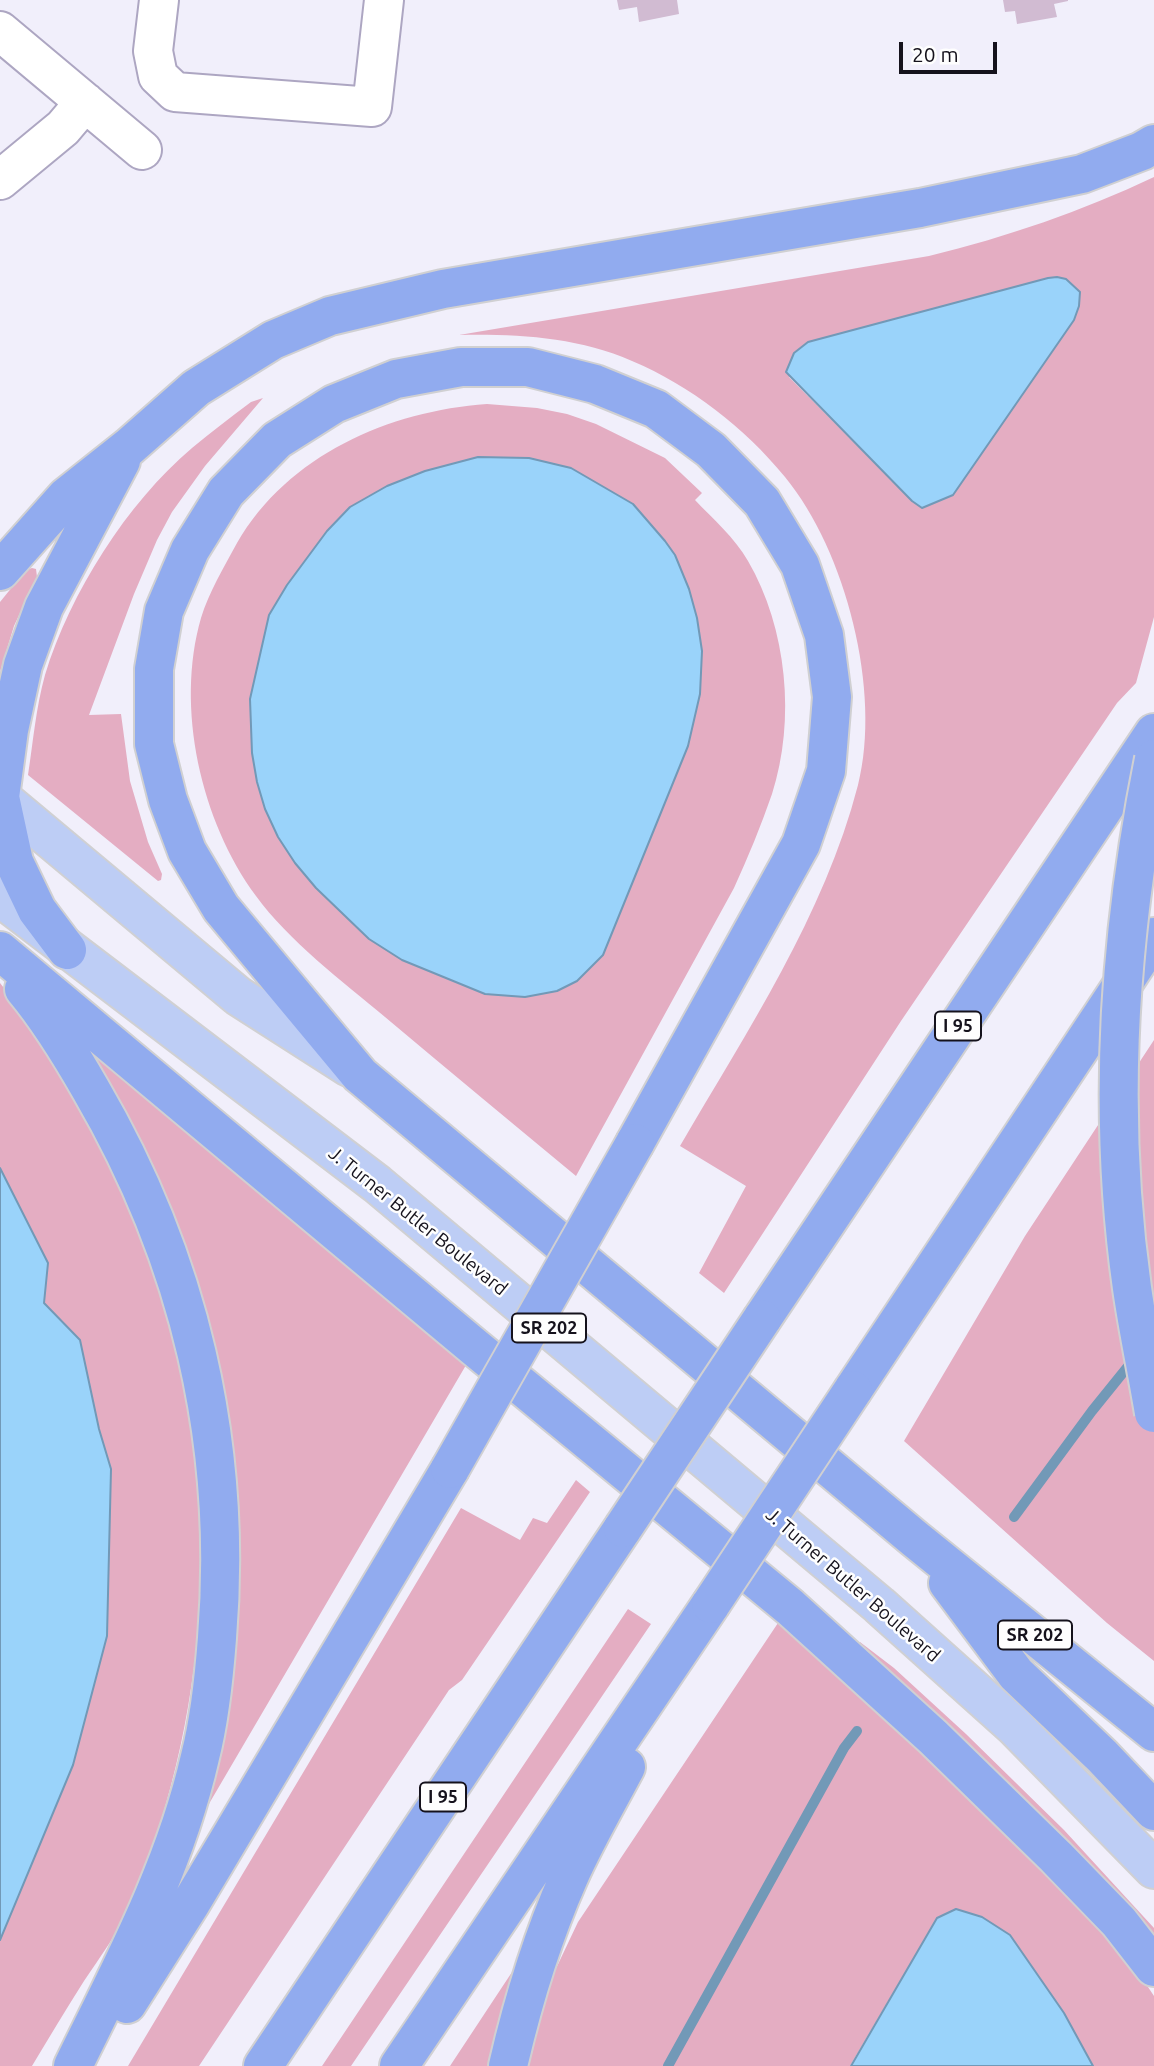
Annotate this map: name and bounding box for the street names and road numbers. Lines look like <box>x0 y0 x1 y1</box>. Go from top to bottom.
road number: I 95 <box>935 1012 981 1041</box>
street label: J. Turner Butler Boulevard <box>324 1142 512 1300</box>
road number: SR 202 <box>512 1314 586 1343</box>
street label: J. Turner Butler Boulevard <box>761 1503 945 1667</box>
road number: SR 202 <box>998 1620 1072 1650</box>
road number: I 95 <box>420 1782 466 1812</box>

